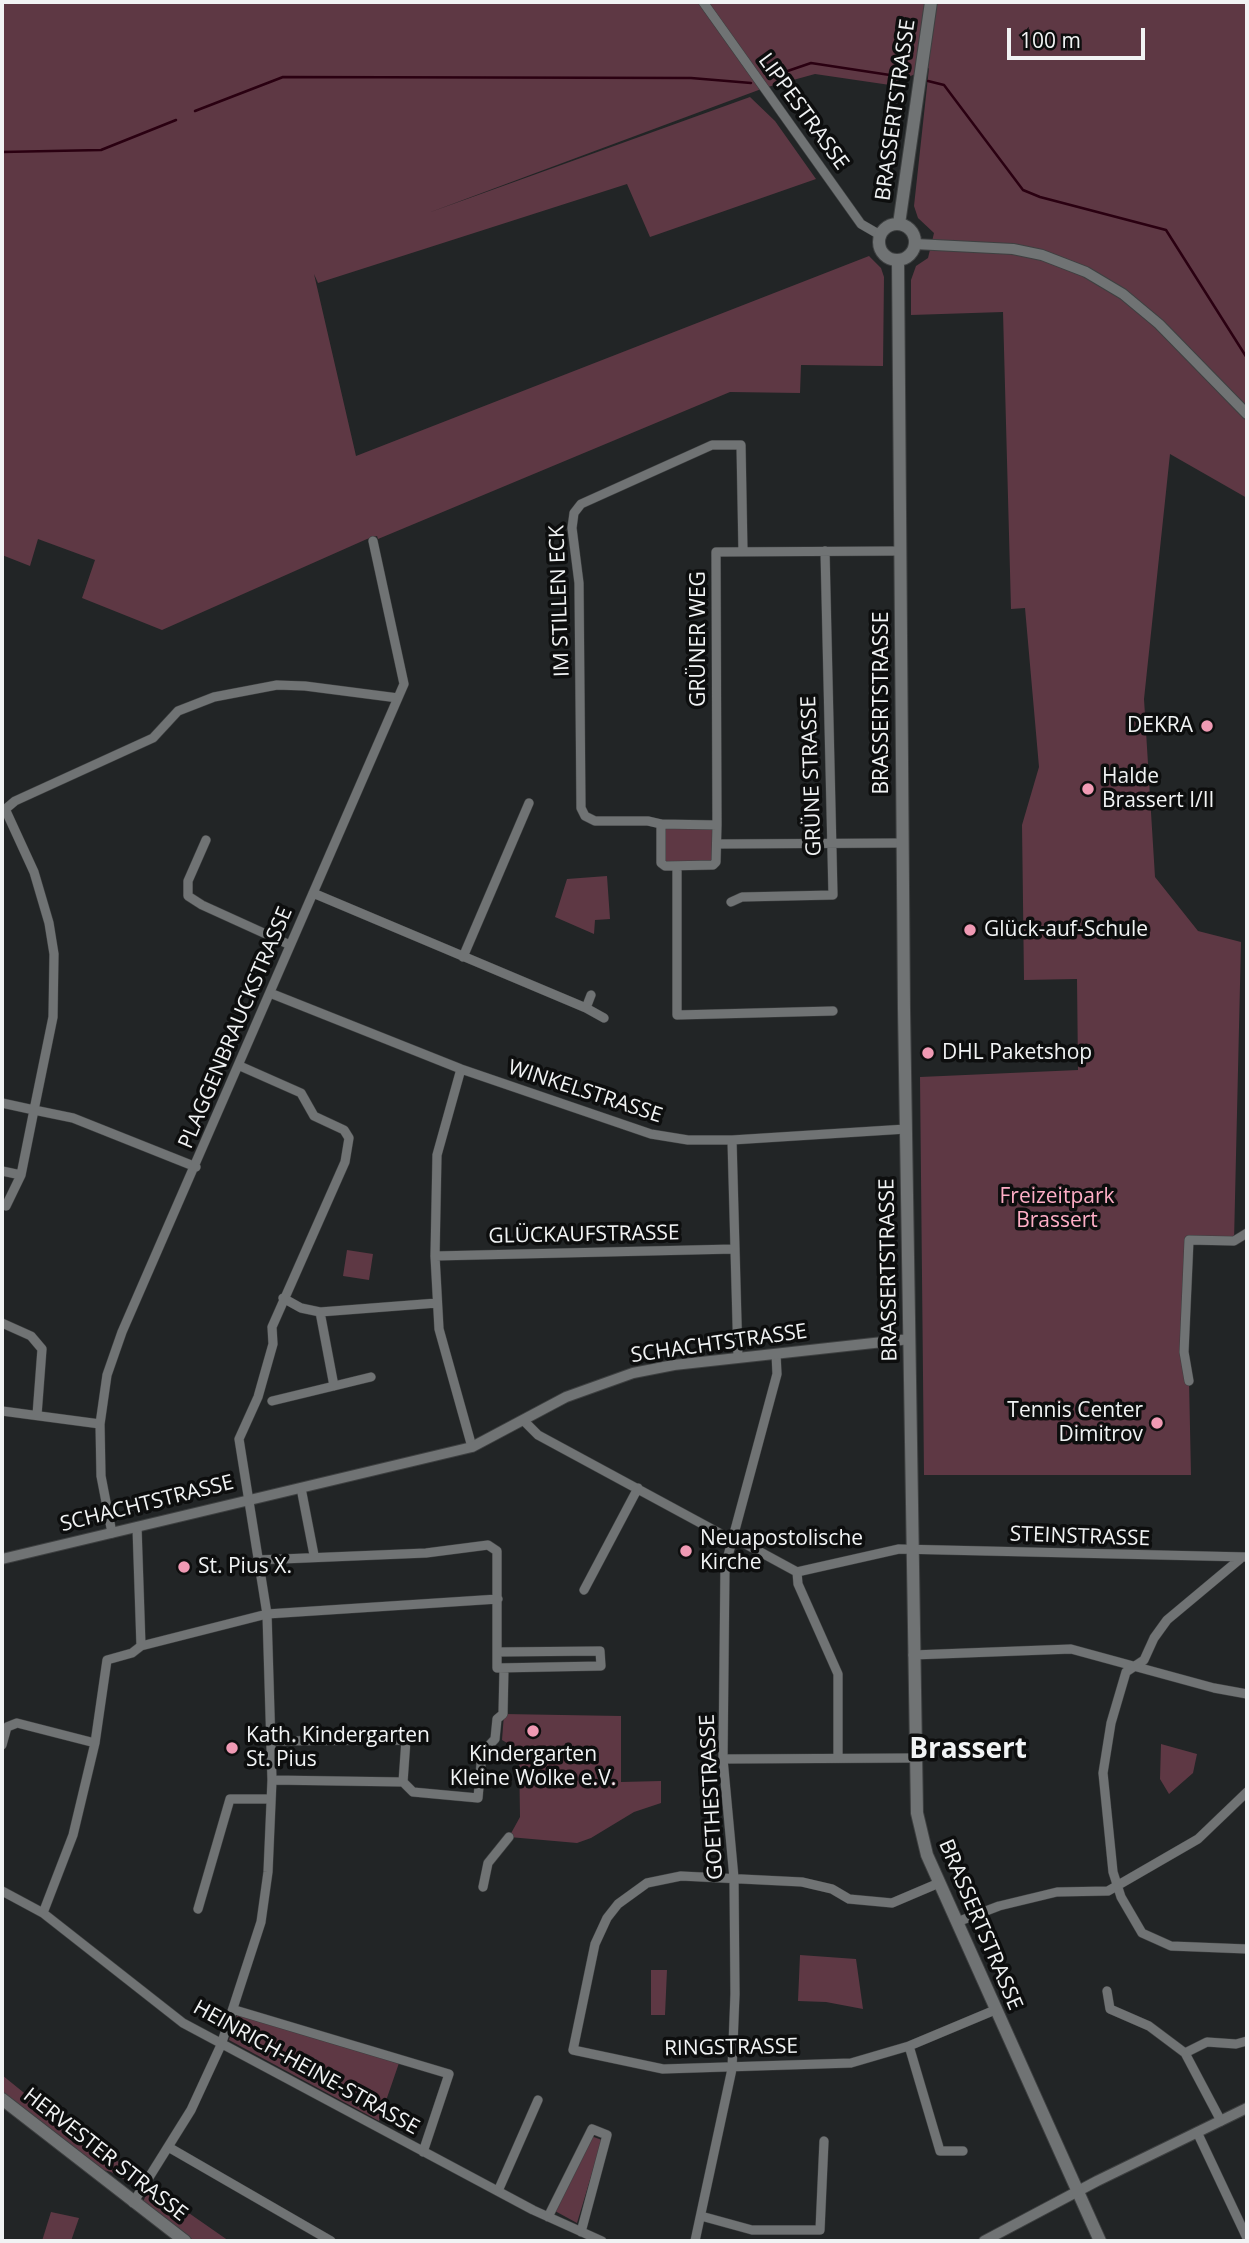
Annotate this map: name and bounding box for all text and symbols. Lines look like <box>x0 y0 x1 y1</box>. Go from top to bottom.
scale bar <box>1011 14 1149 58</box>
street label: BRASSERTSTRASSE <box>871 18 921 202</box>
text: 100 m <box>1020 26 1081 54</box>
street label: LIPPESTRASSE <box>752 49 854 175</box>
street label: IM STILLEN ECK <box>545 525 575 677</box>
street label: GRÜNER WEG <box>686 571 712 707</box>
street label: BRASSERTSTRASSE <box>869 611 895 795</box>
street label: GRÜNE STRASSE <box>797 695 827 857</box>
place label: DEKRA <box>1127 713 1193 739</box>
marker: DEKRA <box>1199 718 1215 734</box>
place label: Halde Brassert I/II <box>1102 764 1214 814</box>
marker: Halde Brassert I/II <box>1080 781 1096 797</box>
street label: PLAGGENBRAUCKSTRASSE <box>174 903 298 1153</box>
place label: Glück-auf-Schule <box>984 917 1148 943</box>
marker: Glück-auf-Schule <box>962 922 978 938</box>
place label: DHL Paketshop <box>942 1040 1092 1066</box>
marker: DHL Paketshop <box>920 1045 936 1061</box>
street label: WINKELSTRASSE <box>505 1055 665 1129</box>
street label: BRASSERTSTRASSE <box>875 1178 903 1362</box>
park label: Freizeitpark Brassert <box>999 1184 1115 1234</box>
street label: GLÜCKAUFSTRASSE <box>488 1221 680 1249</box>
street label: SCHACHTSTRASSE <box>629 1319 809 1369</box>
place label: Tennis Center Dimitrov <box>1007 1398 1143 1448</box>
marker: Tennis Center Dimitrov <box>1149 1415 1165 1431</box>
street label: SCHACHTSTRASSE <box>58 1470 236 1538</box>
street label: STEINSTRASSE <box>1009 1522 1151 1552</box>
place label: Neuapostolische Kirche <box>700 1526 863 1576</box>
marker: Neuapostolische Kirche <box>678 1543 694 1559</box>
place label: St. Pius X. <box>198 1554 292 1580</box>
marker: St. Pius X. <box>176 1559 192 1575</box>
street label: GOETHESTRASSE <box>695 1713 729 1881</box>
place label: Kath. Kindergarten St. Pius <box>246 1723 430 1773</box>
marker: Kindergarten Kleine Wolke e.V. <box>525 1723 541 1739</box>
district label: Brassert <box>909 1733 1027 1767</box>
marker: Kath. Kindergarten St. Pius <box>224 1740 240 1756</box>
place label: Kindergarten Kleine Wolke e.V. <box>450 1742 616 1792</box>
street label: BRASSERTSTRASSE <box>933 1836 1027 2014</box>
street label: HEINRICH-HEINE-STRASSE <box>189 1995 423 2141</box>
street label: RINGSTRASSE <box>664 2034 798 2062</box>
street label: HERVESTER STRASSE <box>18 2083 192 2227</box>

